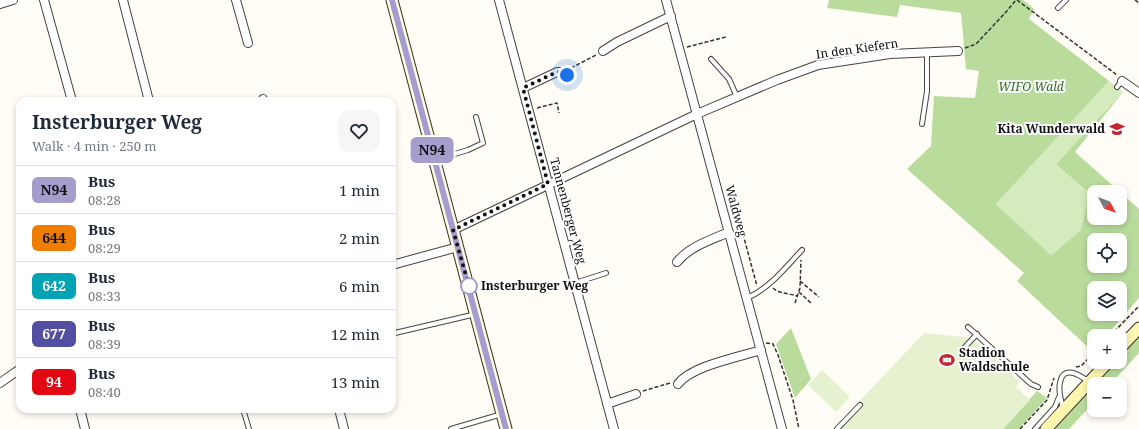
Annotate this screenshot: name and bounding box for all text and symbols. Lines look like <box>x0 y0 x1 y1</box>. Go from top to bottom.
street label: In den Kiefern <box>815 34 899 63</box>
your location <box>557 65 577 85</box>
park label: WIFO Wald <box>998 78 1064 95</box>
text: Insterburger Weg <box>32 109 202 135</box>
button: heart <box>338 110 380 152</box>
place label: Kita Wunderwald <box>998 120 1105 137</box>
school or university icon: Kita Wunderwald <box>1108 120 1126 138</box>
text: Walk · 4 min · 250 m <box>32 137 157 155</box>
line badge: N94 <box>409 137 455 163</box>
text: N94 <box>419 140 445 159</box>
street label: Tannenberger Weg <box>546 156 591 266</box>
text: Bus <box>88 171 115 191</box>
text: N94 <box>41 180 67 199</box>
text: 1 min <box>339 180 380 200</box>
street label: Waldweg <box>721 183 752 239</box>
north arrow <box>1087 185 1127 225</box>
map controls <box>1087 185 1127 417</box>
text: 08:28 <box>88 191 121 209</box>
text: Bus <box>88 219 115 239</box>
text: 644 <box>42 228 66 247</box>
text: 2 min <box>339 228 380 248</box>
button: locate <box>1087 233 1127 273</box>
text: 08:29 <box>88 239 121 257</box>
text: Bus <box>88 267 115 287</box>
text: 642 <box>42 276 66 295</box>
text: 6 min <box>339 276 380 296</box>
marker: Insterburger Weg <box>460 277 478 295</box>
place label: Insterburger Weg <box>481 277 589 294</box>
button: layers <box>1087 281 1127 321</box>
text: 08:33 <box>88 287 121 305</box>
text: Bus <box>88 315 115 335</box>
text: 677 <box>42 324 66 343</box>
text: 12 min <box>331 324 380 344</box>
button: + <box>1087 329 1127 369</box>
text: 08:39 <box>88 335 121 353</box>
place label: Stadion Waldschule <box>959 344 1030 375</box>
sports icon: Stadion Waldschule <box>938 351 956 369</box>
text: Bus <box>88 363 115 383</box>
text: 94 <box>46 372 62 391</box>
text: 13 min <box>331 372 380 392</box>
button: − <box>1087 377 1127 417</box>
text: 08:40 <box>88 383 121 401</box>

